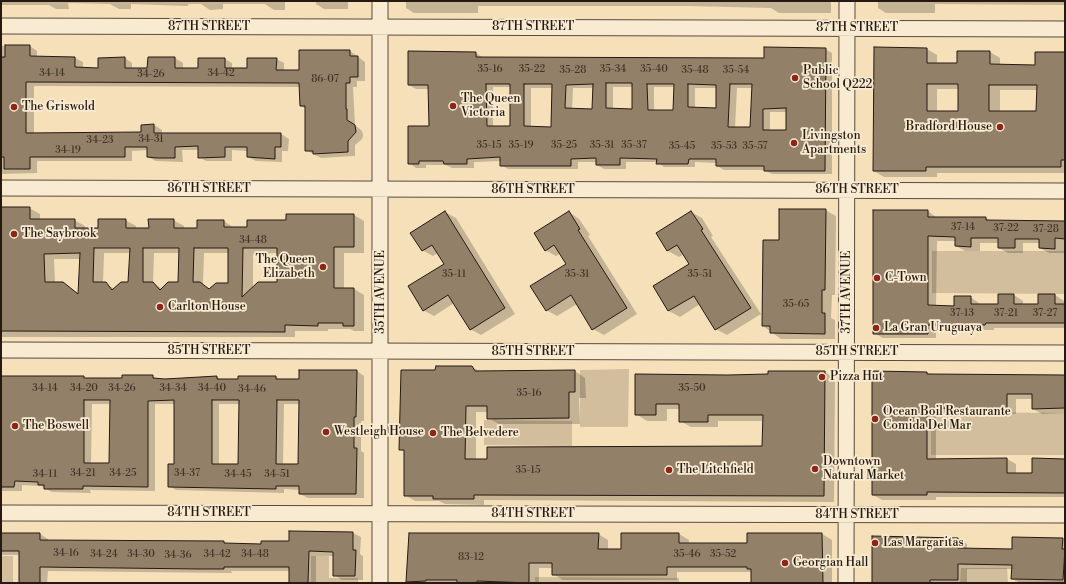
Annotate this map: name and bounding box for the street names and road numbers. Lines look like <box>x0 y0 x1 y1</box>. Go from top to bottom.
street label: 87TH STREET <box>168 20 250 34</box>
street label: 87TH STREET <box>492 20 574 34</box>
street label: 87TH STREET <box>816 21 898 35</box>
street label: 86TH STREET <box>167 182 251 196</box>
street label: 86TH STREET <box>491 183 575 197</box>
street label: 86TH STREET <box>815 183 899 197</box>
street label: 35TH AVENUE <box>374 250 388 334</box>
street label: 37TH AVENUE <box>840 251 854 333</box>
street label: 85TH STREET <box>168 344 250 358</box>
street label: 85TH STREET <box>492 345 574 359</box>
street label: 85TH STREET <box>816 345 898 359</box>
street label: 84TH STREET <box>167 506 251 520</box>
street label: 84TH STREET <box>491 507 575 521</box>
street label: 84TH STREET <box>815 508 899 522</box>

